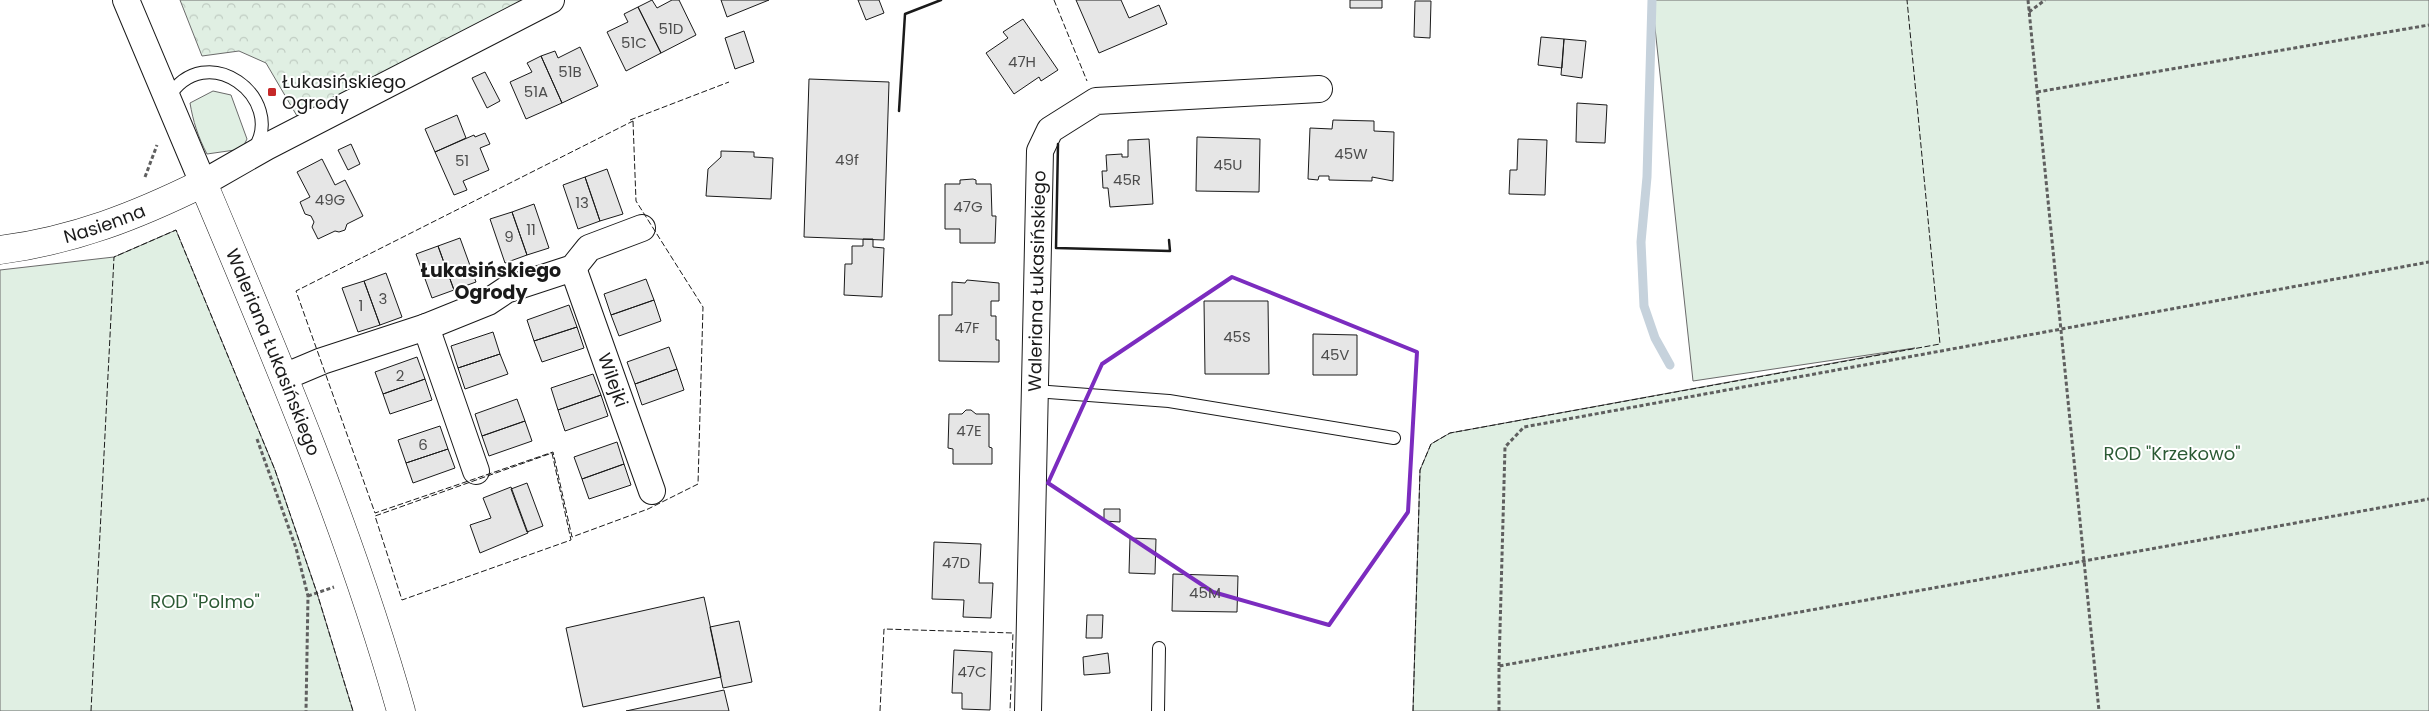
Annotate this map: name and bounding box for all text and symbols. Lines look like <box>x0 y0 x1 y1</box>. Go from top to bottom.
house number: 51D <box>659 18 683 39</box>
house number: 51C <box>621 32 647 53</box>
house number: 47H <box>1008 51 1036 72</box>
house number: 51B <box>558 61 582 82</box>
place label: Łukasińskiego Ogrody <box>282 69 406 115</box>
house number: 51A <box>524 81 548 102</box>
marker: Łukasińskiego Ogrody <box>266 86 278 98</box>
house number: 45W <box>1334 143 1368 164</box>
house number: 49f <box>835 149 859 170</box>
house number: 51 <box>455 150 469 171</box>
house number: 45U <box>1214 154 1242 175</box>
house number: 45R <box>1113 169 1141 190</box>
street label: Waleriana Łukasińskiego <box>1022 170 1052 392</box>
house number: 49G <box>315 189 346 210</box>
house number: 13 <box>575 192 589 213</box>
house number: 47G <box>953 196 983 217</box>
street label: Nasienna <box>61 198 149 249</box>
house number: 11 <box>526 219 536 240</box>
house number: 9 <box>504 226 514 247</box>
street label: Waleriana Łukasińskiego <box>220 245 327 459</box>
district label: Łukasińskiego Ogrody <box>421 257 561 306</box>
house number: 3 <box>379 288 387 309</box>
house number: 1 <box>359 295 363 316</box>
house number: 47F <box>954 317 980 338</box>
house number: 45S <box>1223 326 1251 347</box>
house number: 45V <box>1321 344 1350 365</box>
street label: Wilejki <box>592 350 634 410</box>
house number: 2 <box>396 365 404 386</box>
house number: 47E <box>956 420 982 441</box>
house number: 6 <box>418 434 428 455</box>
park label: ROD "Krzekowo" <box>2103 441 2241 466</box>
house number: 47D <box>942 552 970 573</box>
house number: 45M <box>1189 582 1221 603</box>
park label: ROD "Polmo" <box>150 589 260 614</box>
house number: 47C <box>957 661 987 682</box>

